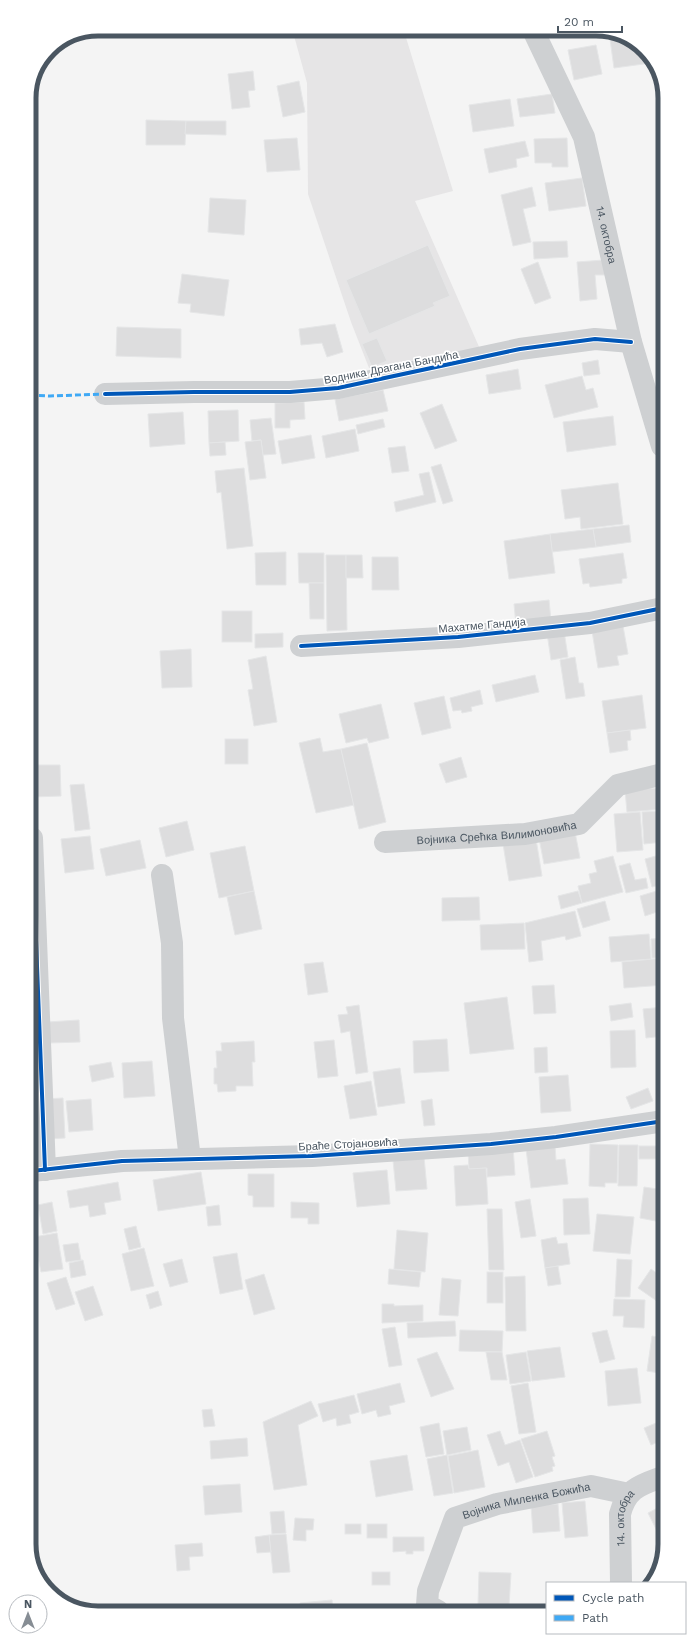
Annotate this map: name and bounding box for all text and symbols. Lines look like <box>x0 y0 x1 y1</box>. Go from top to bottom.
scale bar <box>558 8 622 34</box>
text: 20 m <box>564 15 594 29</box>
street label: 14. октобра <box>593 205 619 266</box>
street label: Водника Драгана Бандића <box>323 348 460 387</box>
street label: Махатме Гандија <box>438 615 527 636</box>
street label: Војника Срећка Вилимоновића <box>416 818 578 847</box>
street label: Браће Стојановића <box>298 1135 399 1154</box>
street label: Војника Миленка Божића <box>461 1480 592 1522</box>
street label: 14. октобра <box>614 1486 638 1546</box>
legend <box>546 1582 686 1634</box>
text: Cycle path <box>582 1591 644 1605</box>
north arrow <box>8 1594 48 1634</box>
text: N <box>24 1598 32 1611</box>
text: Path <box>582 1611 608 1625</box>

